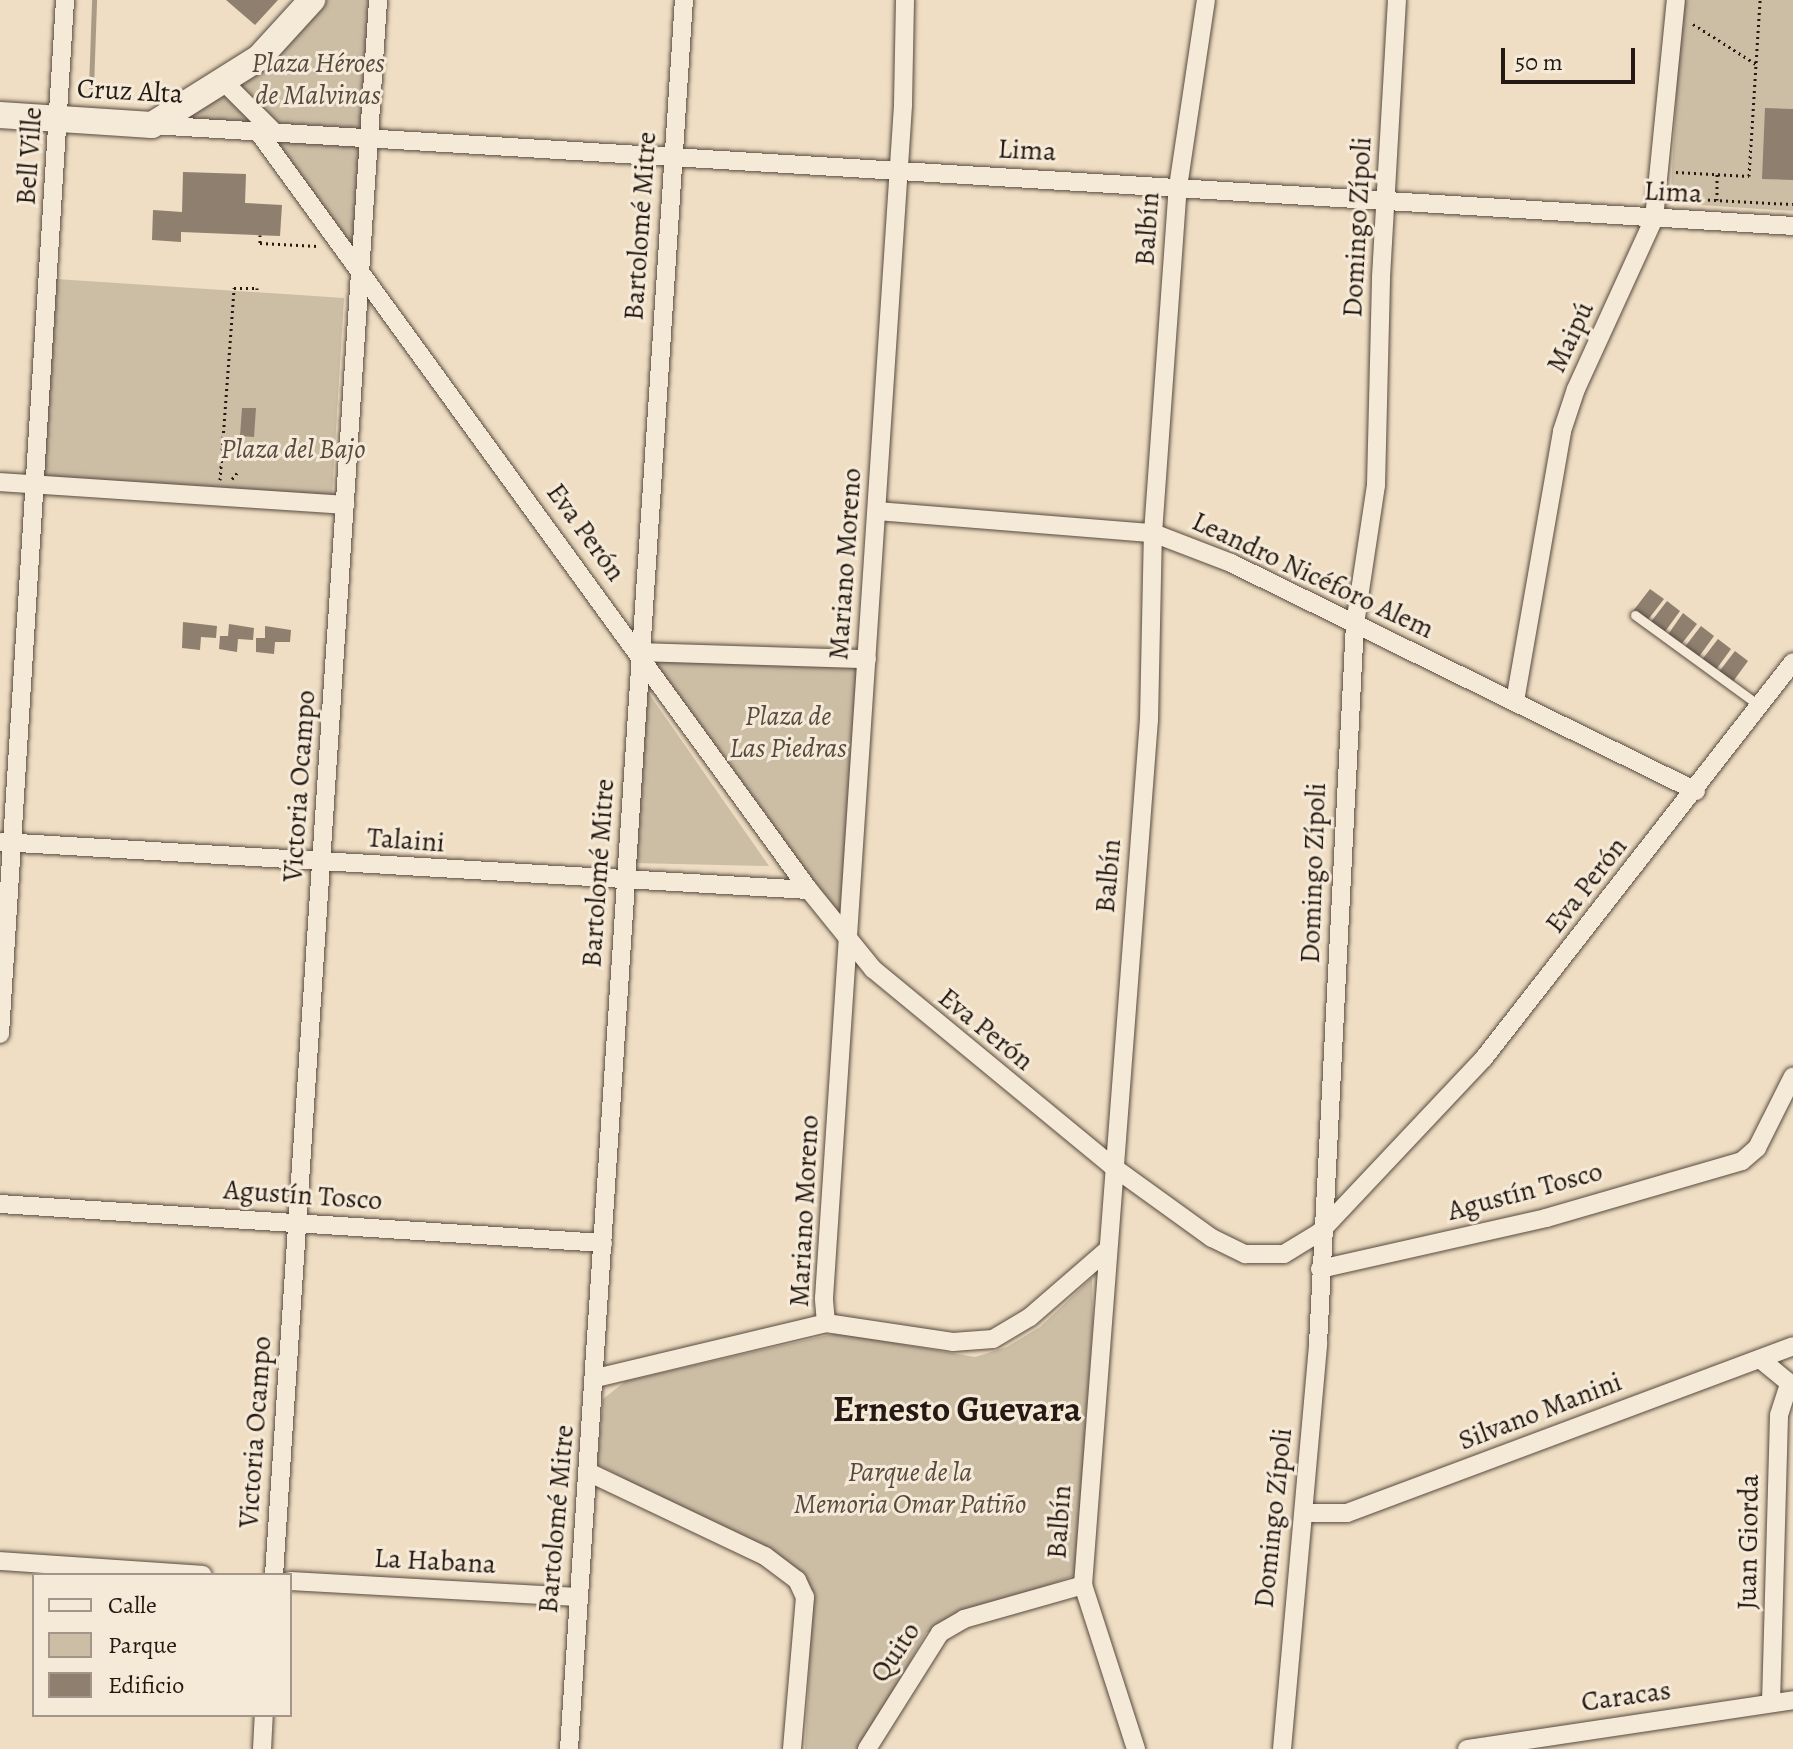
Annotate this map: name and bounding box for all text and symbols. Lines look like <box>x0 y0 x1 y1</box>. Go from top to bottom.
scale bar <box>1505 32 1639 82</box>
park label: Plaza Héroes de Malvinas <box>251 46 385 112</box>
text: 50 m <box>1515 46 1563 78</box>
street label: Cruz Alta <box>76 71 184 111</box>
street label: Bell Ville <box>9 106 49 206</box>
street label: Bartolomé Mitre <box>617 130 663 322</box>
street label: Lima <box>997 132 1057 168</box>
street label: Domingo Zípoli <box>1335 136 1379 318</box>
street label: Lima <box>1643 174 1703 210</box>
street label: Balbín <box>1128 191 1166 267</box>
street label: Maipú <box>1539 296 1601 378</box>
park label: Plaza del Bajo <box>220 432 366 466</box>
street label: Mariano Moreno <box>822 467 868 661</box>
street label: Eva Perón <box>539 477 633 587</box>
street label: Leandro Nicéforo Alem <box>1187 504 1439 646</box>
street label: Victoria Ocampo <box>276 689 322 883</box>
park label: Plaza de Las Piedras <box>729 699 847 765</box>
street label: Bartolomé Mitre <box>575 777 621 969</box>
street label: Domingo Zípoli <box>1293 782 1333 964</box>
street label: Talaini <box>366 821 446 859</box>
street label: Eva Perón <box>1538 830 1634 940</box>
street label: Balbín <box>1088 838 1128 914</box>
street label: Eva Perón <box>932 980 1040 1078</box>
street label: Mariano Moreno <box>782 1114 826 1308</box>
street label: Agustín Tosco <box>1444 1154 1606 1228</box>
street label: Agustín Tosco <box>223 1173 383 1217</box>
street label: Victoria Ocampo <box>232 1335 278 1529</box>
street label: Silvano Manini <box>1454 1364 1626 1458</box>
district label: Ernesto Guevara <box>833 1387 1081 1431</box>
street label: Bartolomé Mitre <box>531 1423 581 1615</box>
street label: Domingo Zípoli <box>1247 1426 1299 1610</box>
park label: Parque de la Memoria Omar Patiño <box>794 1455 1026 1521</box>
street label: Juan Giorda <box>1730 1474 1766 1610</box>
street label: Balbín <box>1040 1484 1078 1560</box>
street label: La Habana <box>373 1541 497 1581</box>
legend <box>32 1573 292 1717</box>
text: Calle <box>108 1589 157 1621</box>
street label: Quito <box>863 1615 927 1689</box>
text: Parque <box>108 1629 177 1661</box>
text: Edificio <box>108 1669 184 1701</box>
street label: Caracas <box>1579 1673 1673 1719</box>

